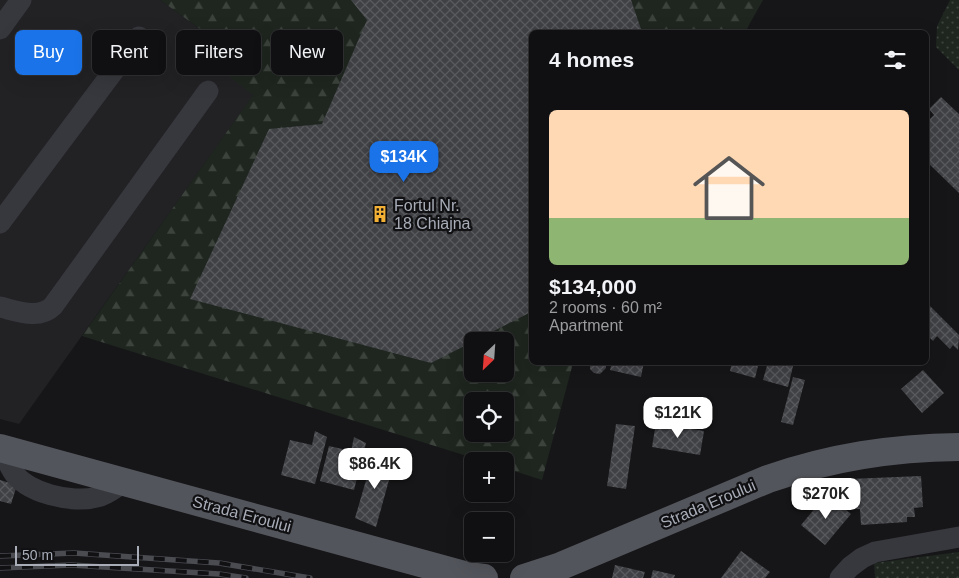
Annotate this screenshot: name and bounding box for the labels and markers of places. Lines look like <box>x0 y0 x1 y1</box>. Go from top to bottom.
pin: $134K <box>369 140 439 183</box>
place label: Fortul Nr. 18 Chiajna <box>394 197 471 232</box>
building icon: Fortul Nr. 18 Chiajna <box>370 204 390 224</box>
pin: $121K <box>643 396 713 439</box>
pin: $86.4K <box>334 448 416 490</box>
pin: $270K <box>791 478 861 520</box>

